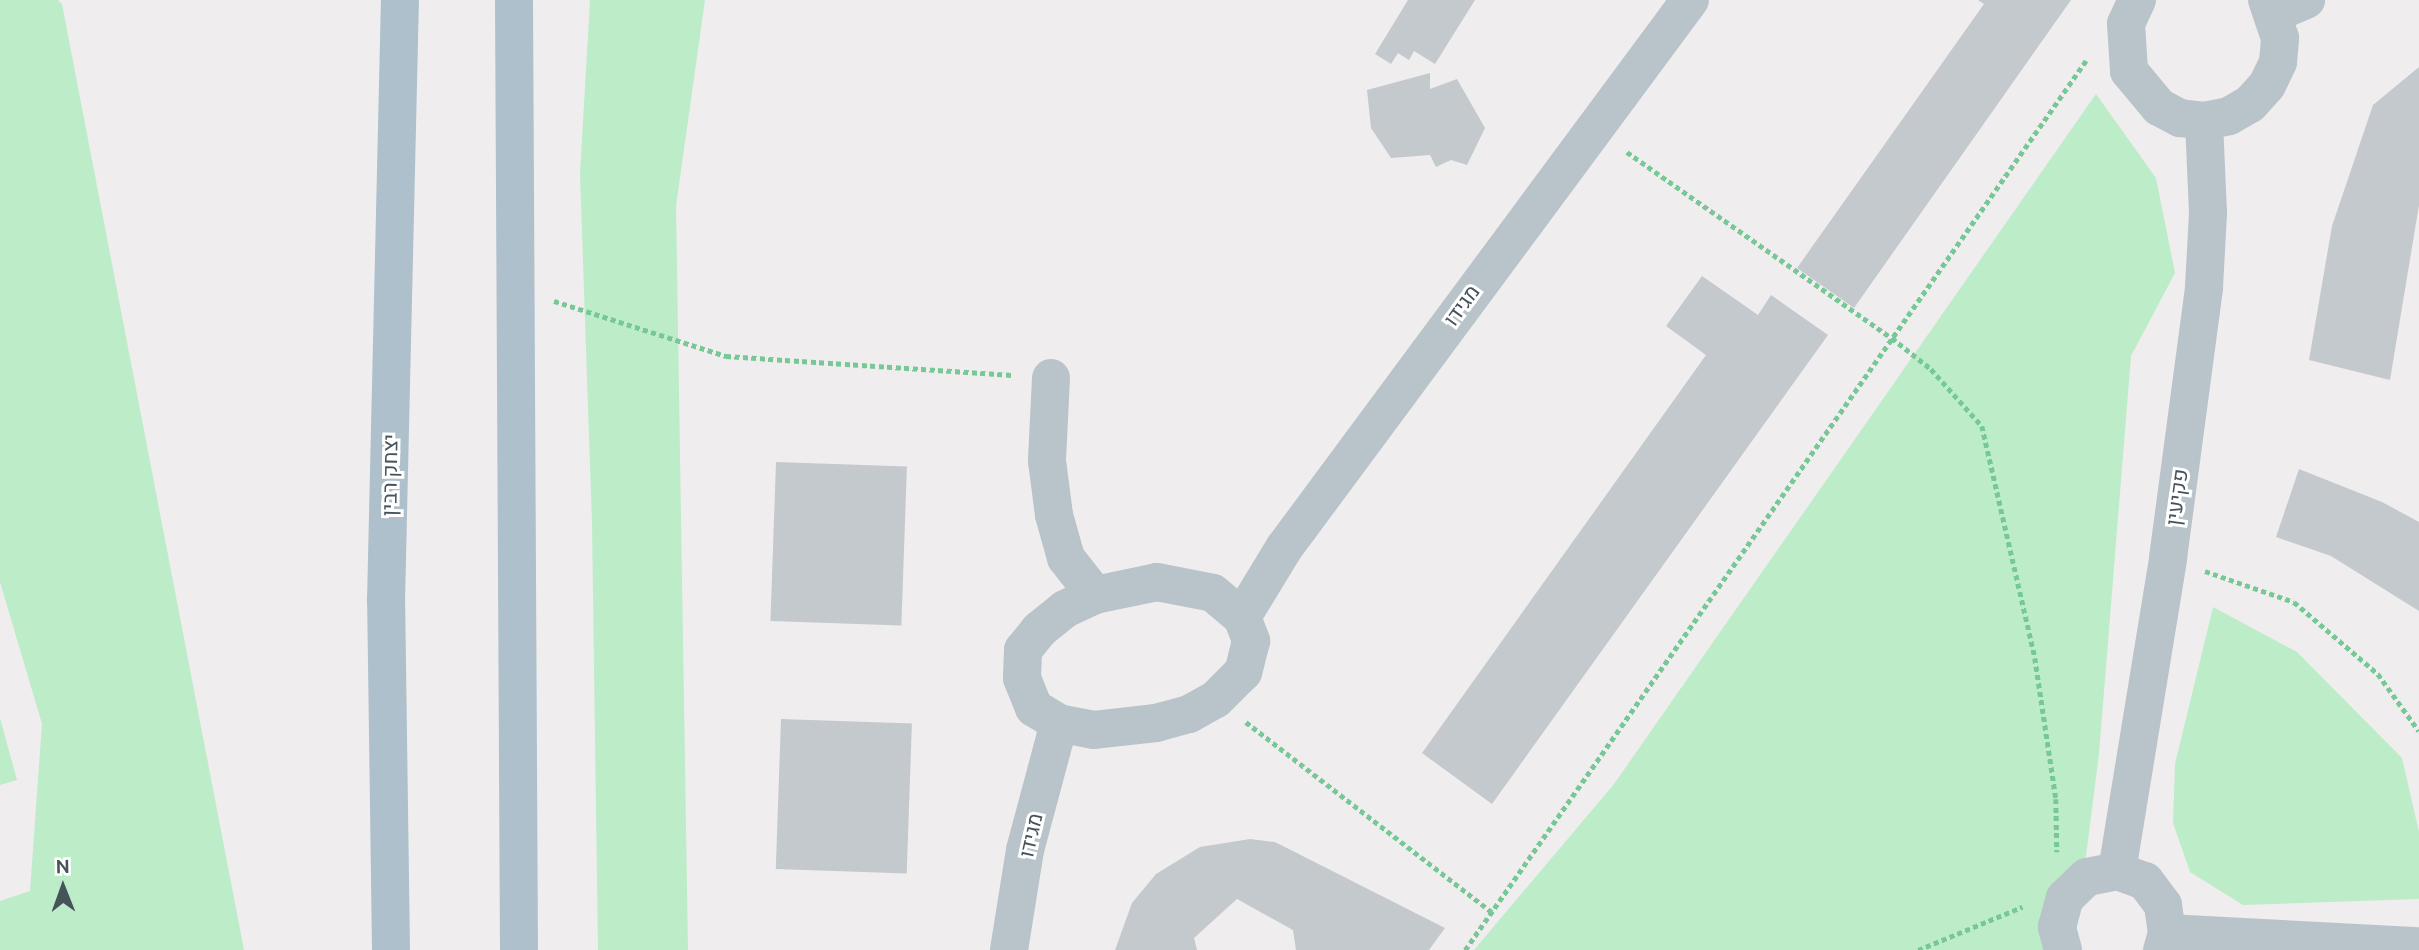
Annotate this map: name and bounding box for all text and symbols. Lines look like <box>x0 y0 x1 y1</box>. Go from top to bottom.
street label: מגידו <box>1438 279 1484 331</box>
street label: יצחק רבין <box>376 434 402 516</box>
street label: פקיעין <box>2160 467 2192 527</box>
street label: מגידו <box>1013 810 1047 860</box>
north arrow <box>28 852 98 922</box>
text: N <box>55 855 70 877</box>

